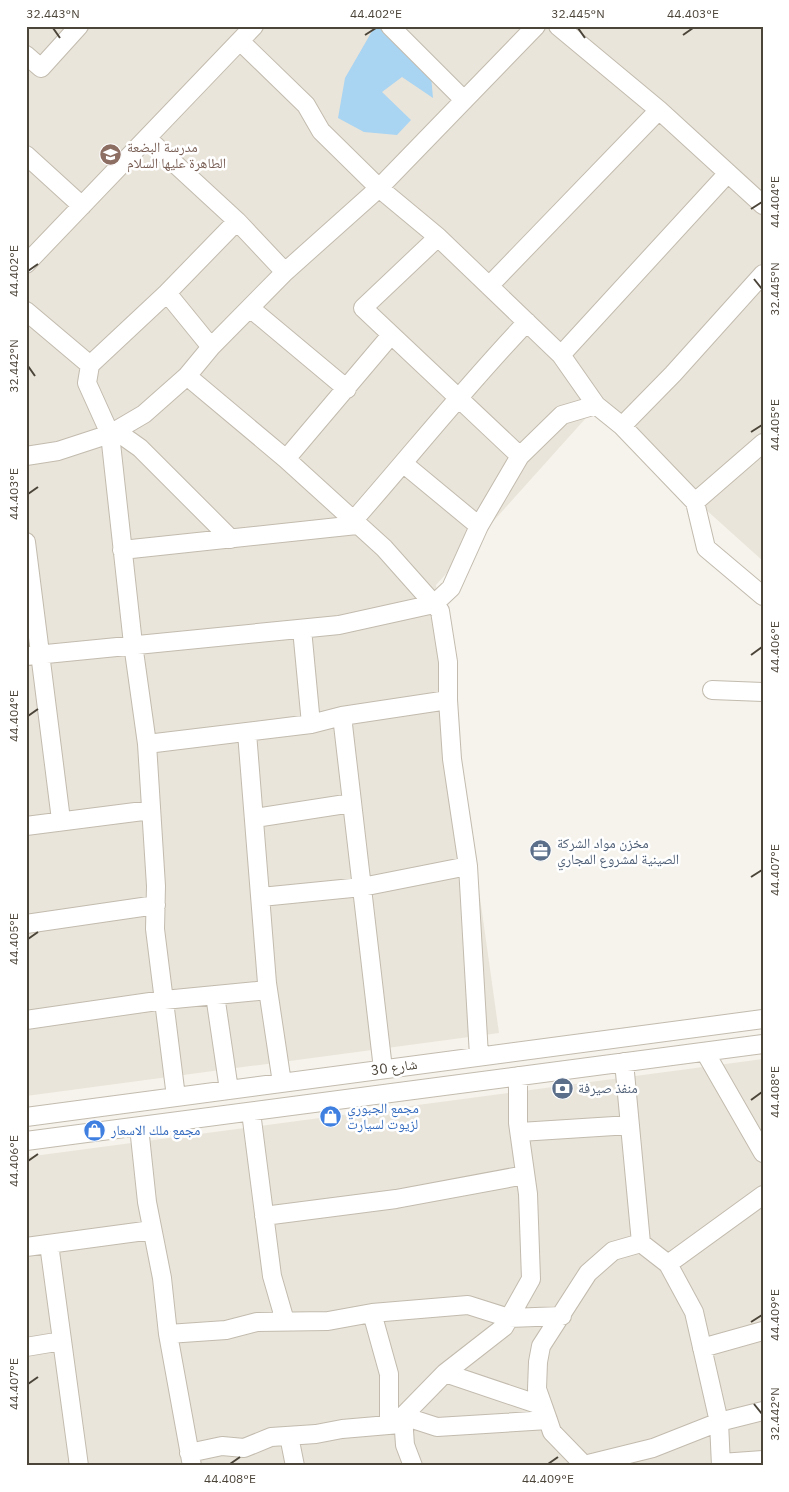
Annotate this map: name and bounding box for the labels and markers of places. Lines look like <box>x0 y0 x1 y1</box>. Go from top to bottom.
place label: مدرسة البضعة الطاهرة عليها السلام <box>127 138 226 173</box>
school or university icon: مدرسة البضعة الطاهرة عليها السلام <box>99 143 123 167</box>
place label: مخزن مواد الشركة الصينية لمشروع المجاري <box>557 834 679 871</box>
office icon: مخزن مواد الشركة الصينية لمشروع المجاري <box>529 839 553 863</box>
bank icon: منفذ صيرفة <box>550 1076 574 1100</box>
place label: منفذ صيرفة <box>578 1079 638 1097</box>
place label: مجمع الجبوري لزيوت لسيارت <box>347 1099 419 1133</box>
shop icon: مجمع الجبوري لزيوت لسيارت <box>319 1104 343 1128</box>
shop icon: مجمع ملك الاسعار <box>83 1118 107 1142</box>
place label: مجمع ملك الاسعار <box>110 1121 200 1140</box>

